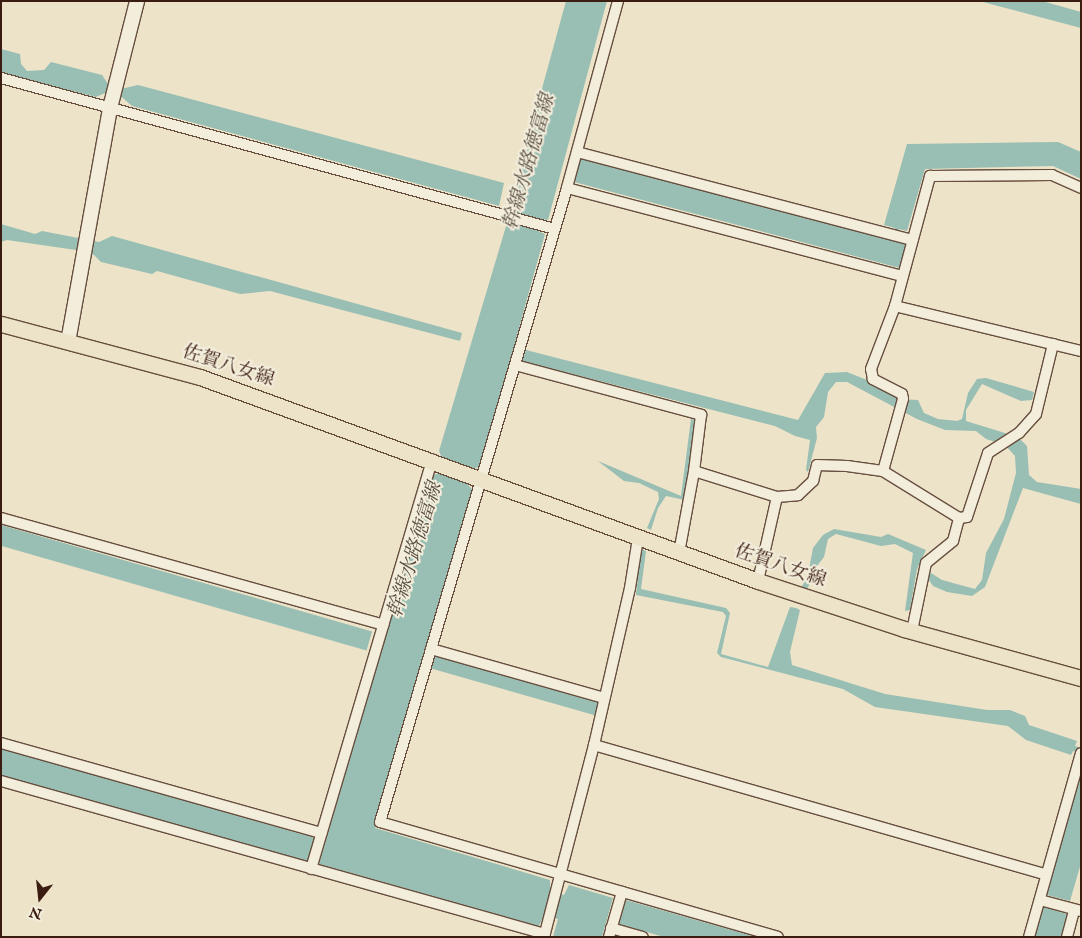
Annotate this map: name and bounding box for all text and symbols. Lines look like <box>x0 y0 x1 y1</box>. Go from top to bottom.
water label: 幹線水路徳富線 <box>498 91 560 233</box>
street label: 佐賀八女線 <box>179 341 277 393</box>
water label: 幹線水路徳富線 <box>383 480 447 620</box>
street label: 佐賀八女線 <box>731 541 829 593</box>
north arrow <box>15 873 65 923</box>
text: N <box>28 902 44 923</box>

